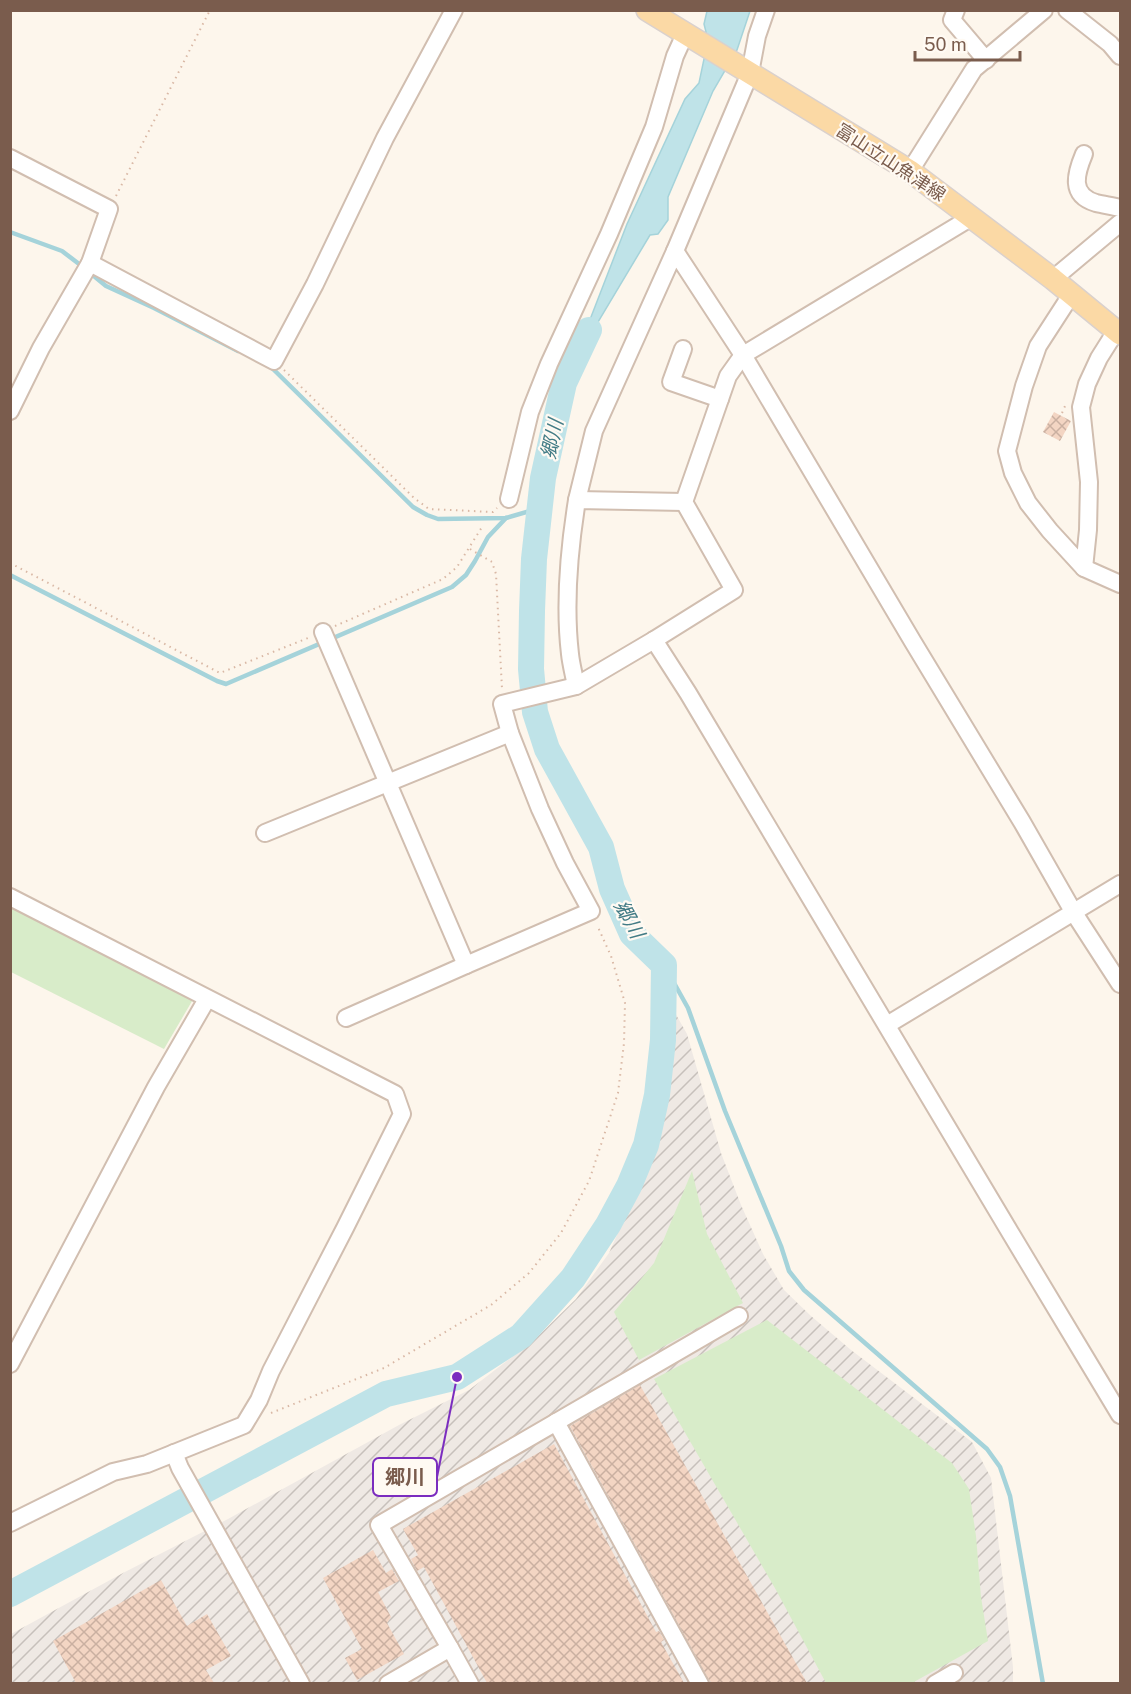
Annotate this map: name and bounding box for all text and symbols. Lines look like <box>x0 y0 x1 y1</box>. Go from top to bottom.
scale bar <box>915 24 1020 62</box>
text: 50 m <box>924 34 967 55</box>
street label: 富山立山魚津線 <box>832 119 950 205</box>
water label: 郷川 <box>536 415 568 461</box>
water label: 郷川 <box>609 896 650 944</box>
callout: 郷川 <box>373 1458 437 1496</box>
text: 郷川 <box>385 1465 425 1489</box>

